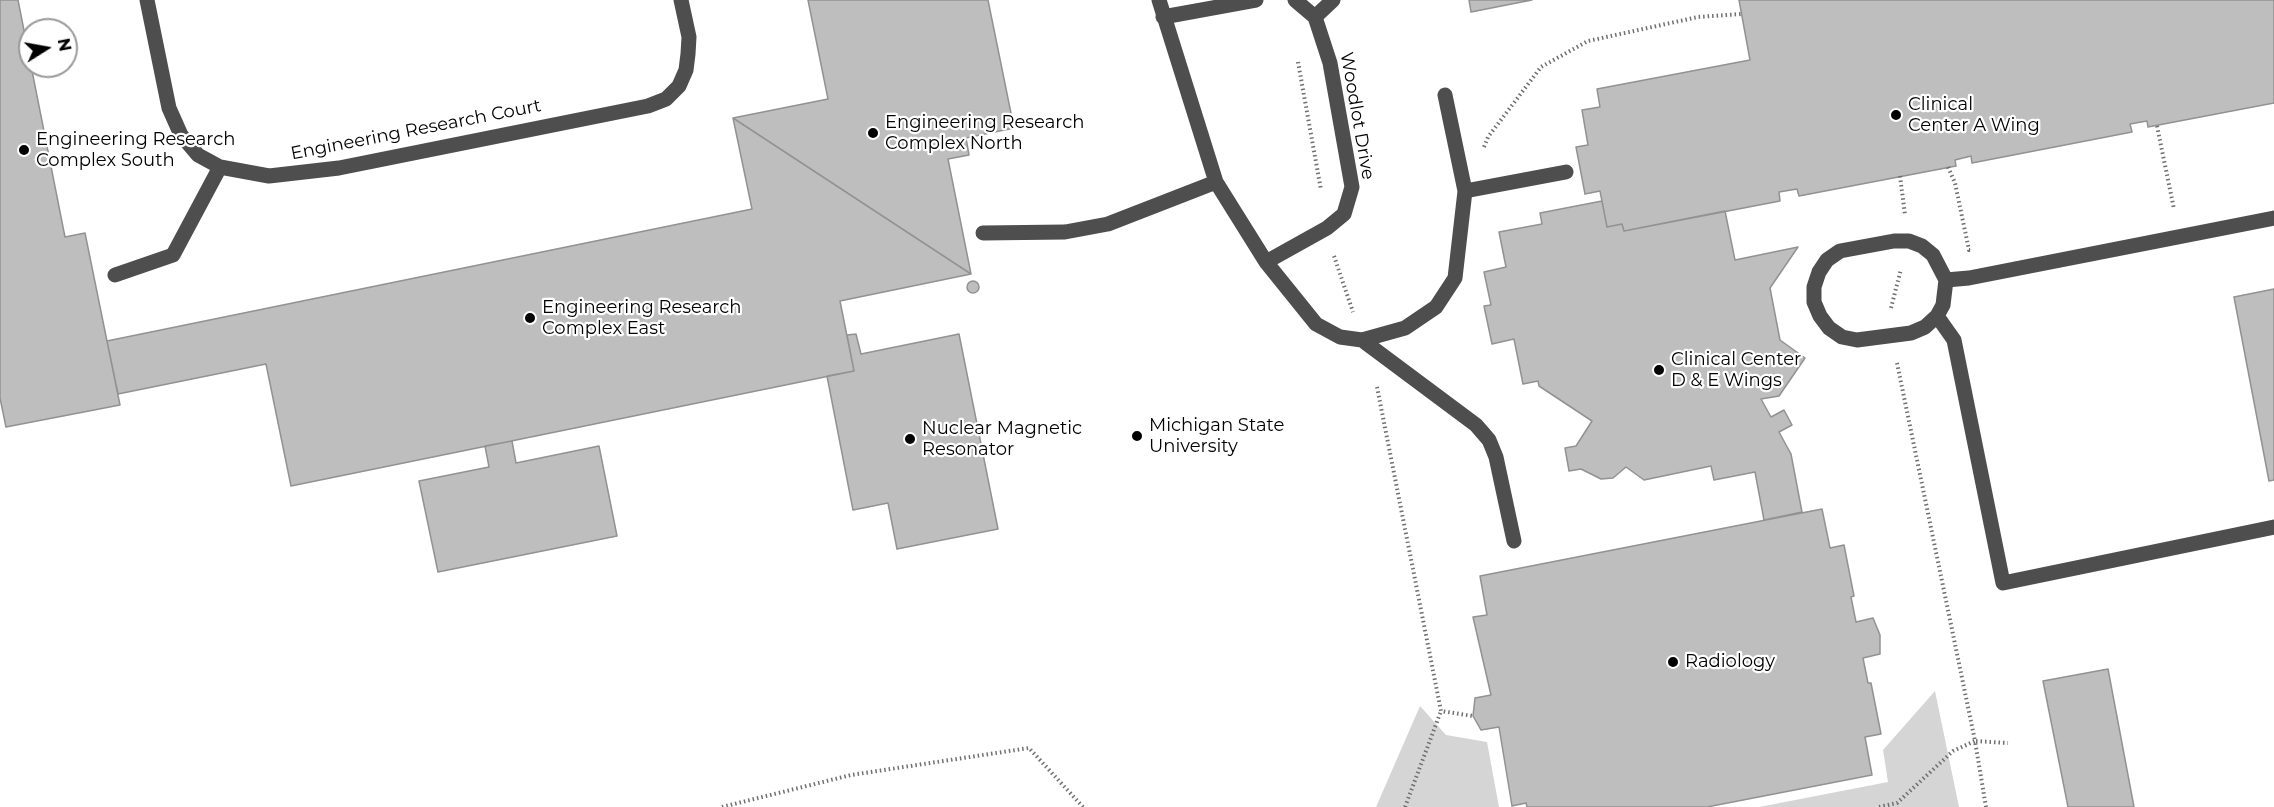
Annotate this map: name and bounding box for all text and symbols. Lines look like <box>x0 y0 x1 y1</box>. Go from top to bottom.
north arrow <box>18 18 78 78</box>
text: N <box>54 37 75 53</box>
street label: Woodlot Drive <box>1335 51 1379 181</box>
place label: Clinical Center A Wing <box>1908 94 2040 136</box>
street label: Engineering Research Court <box>289 95 543 165</box>
marker: Clinical Center A Wing <box>1889 108 1903 122</box>
place label: Engineering Research Complex North <box>885 112 1084 154</box>
marker: Engineering Research Complex North <box>866 126 880 140</box>
place label: Engineering Research Complex South <box>36 129 235 172</box>
marker: Engineering Research Complex South <box>17 143 31 157</box>
place label: Engineering Research Complex East <box>542 297 741 340</box>
marker: Engineering Research Complex East <box>523 311 537 325</box>
place label: Clinical Center D & E Wings <box>1671 349 1801 392</box>
marker: Clinical Center D & E Wings <box>1652 363 1666 377</box>
place label: Michigan State University <box>1149 415 1284 458</box>
place label: Nuclear Magnetic Resonator <box>922 418 1082 460</box>
marker: Michigan State University <box>1130 429 1144 443</box>
marker: Nuclear Magnetic Resonator <box>903 432 917 446</box>
place label: Radiology <box>1685 651 1775 673</box>
marker: Radiology <box>1666 655 1680 669</box>

